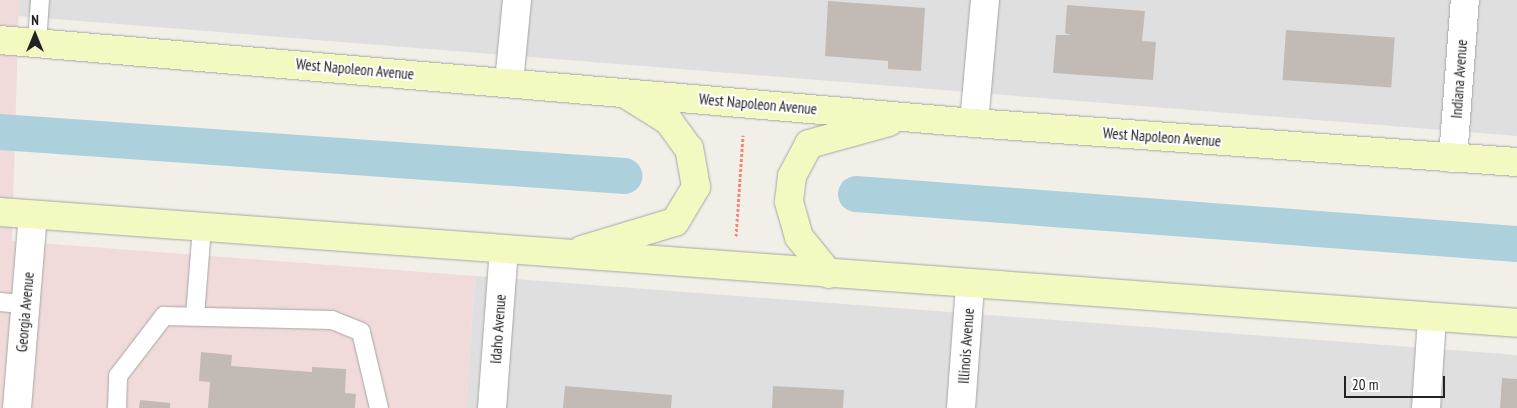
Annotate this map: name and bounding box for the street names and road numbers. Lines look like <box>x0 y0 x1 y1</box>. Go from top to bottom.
street label: Indiana Avenue <box>1447 39 1471 119</box>
street label: West Napoleon Avenue <box>295 55 415 83</box>
street label: West Napoleon Avenue <box>698 90 818 118</box>
street label: West Napoleon Avenue <box>1102 124 1222 150</box>
street label: Georgia Avenue <box>13 271 37 353</box>
street label: Idaho Avenue <box>487 293 509 365</box>
street label: Illinois Avenue <box>954 307 978 385</box>

